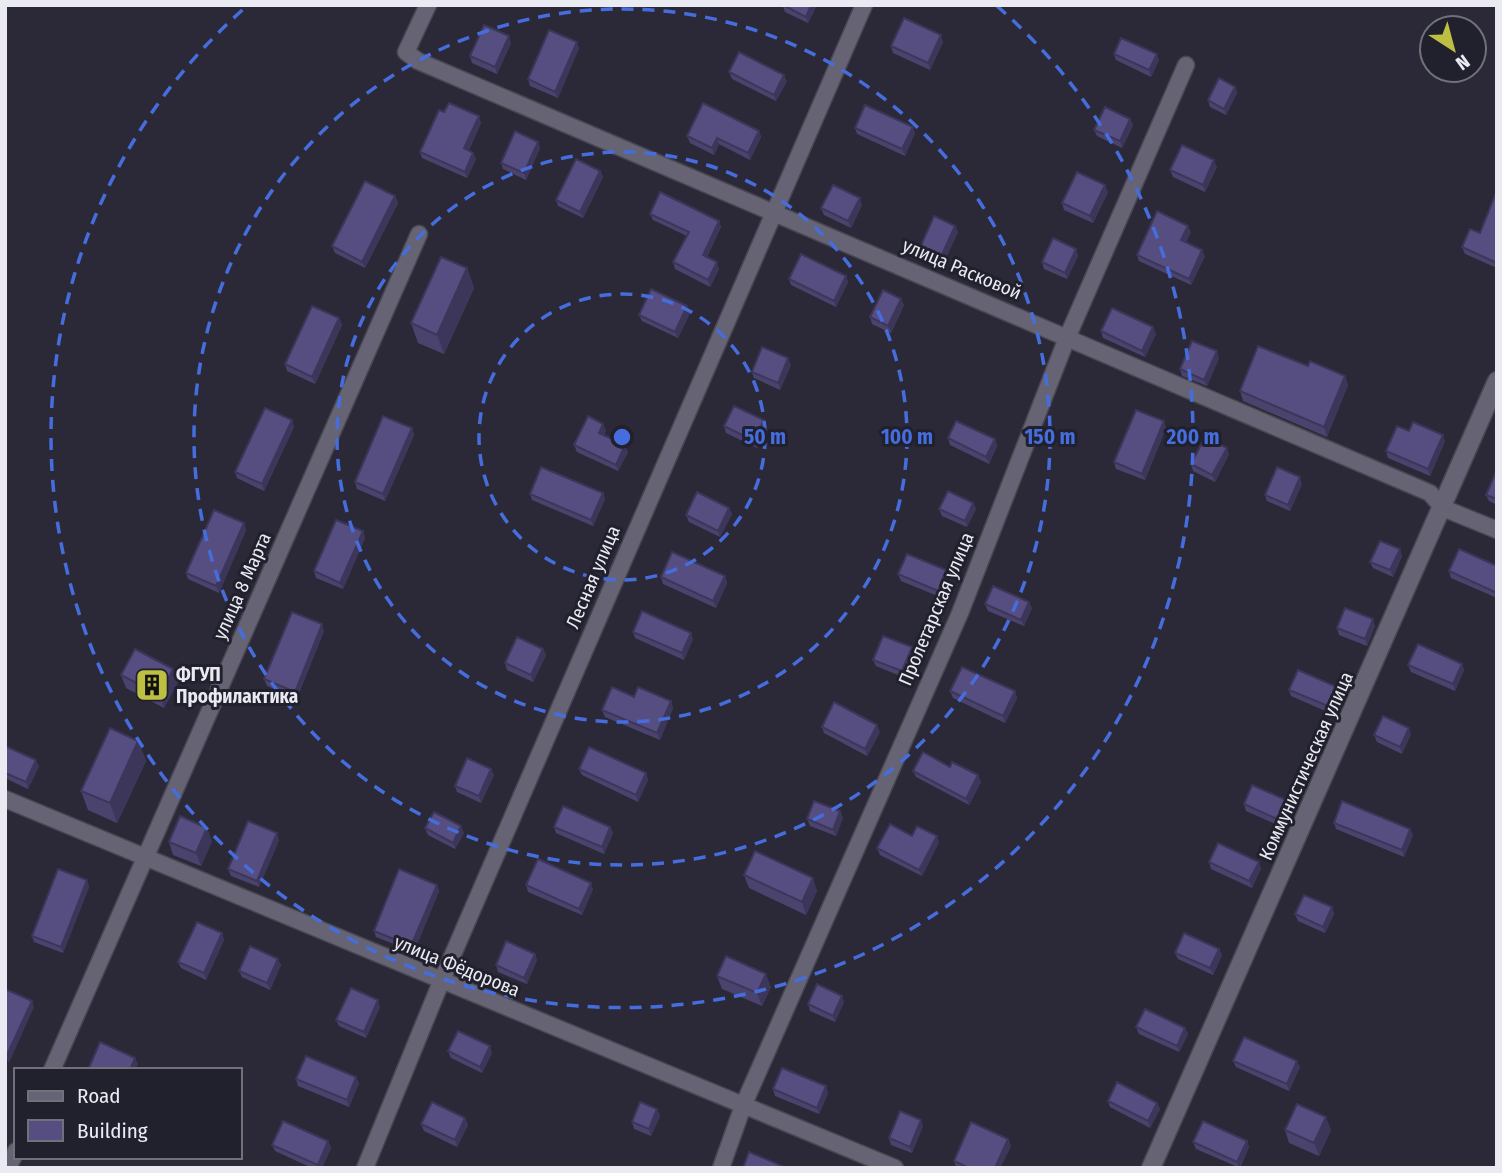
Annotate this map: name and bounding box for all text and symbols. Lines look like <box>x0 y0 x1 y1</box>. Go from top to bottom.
north arrow <box>1418 14 1488 84</box>
text: N <box>1451 50 1474 75</box>
street label: улица Расковой <box>899 234 1025 304</box>
text: 50 m <box>744 424 786 450</box>
text: 100 m <box>881 424 933 450</box>
text: 150 m <box>1024 424 1076 450</box>
text: 200 m <box>1165 424 1220 450</box>
centre of rings <box>610 425 634 449</box>
street label: Лесная улица <box>561 522 625 632</box>
street label: улица 8 Марта <box>208 529 276 643</box>
street label: Пролетарская улица <box>893 529 979 689</box>
place label: ФГУП Профилактика <box>176 663 298 708</box>
building icon: ФГУП Профилактика <box>133 666 171 704</box>
street label: Коммунистическая улица <box>1254 668 1358 864</box>
street label: улица Фёдорова <box>391 930 523 1002</box>
legend <box>14 1068 242 1159</box>
text: Road <box>77 1083 121 1109</box>
text: Building <box>77 1118 148 1144</box>

